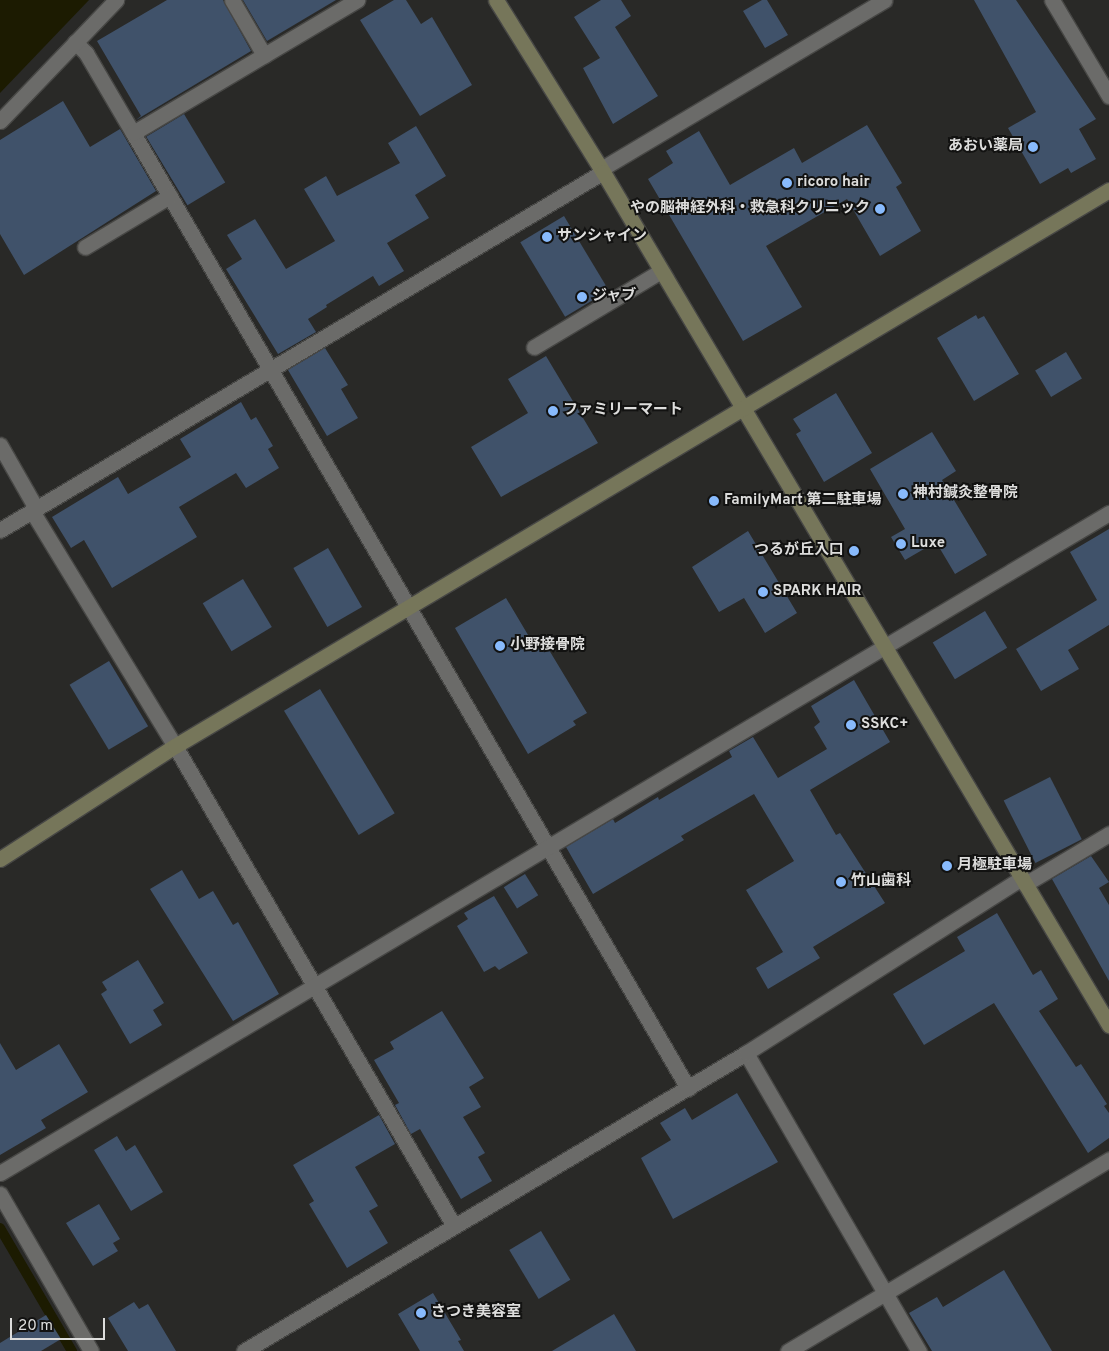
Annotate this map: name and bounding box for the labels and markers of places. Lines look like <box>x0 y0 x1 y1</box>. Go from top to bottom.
place label: あおい薬局 <box>948 138 1023 156</box>
marker: あおい薬局 <box>1027 141 1039 153</box>
place label: ricoro hair <box>797 174 870 192</box>
marker: ricoro hair <box>781 177 793 189</box>
place label: やの脳神経外科・救急科クリニック <box>630 200 870 218</box>
marker: やの脳神経外科・救急科クリニック <box>874 203 886 215</box>
place label: サンシャイン <box>557 228 647 246</box>
marker: サンシャイン <box>541 231 553 243</box>
place label: ジャブ <box>592 288 637 306</box>
marker: ジャブ <box>576 291 588 303</box>
place label: ファミリーマート <box>563 402 683 420</box>
marker: ファミリーマート <box>547 405 559 417</box>
place label: 神村鍼灸整骨院 <box>913 485 1018 503</box>
marker: 神村鍼灸整骨院 <box>897 488 909 500</box>
place label: FamilyMart 第二駐車場 <box>724 492 882 510</box>
marker: FamilyMart 第二駐車場 <box>708 495 720 507</box>
place label: Luxe <box>911 535 945 553</box>
marker: Luxe <box>895 538 907 550</box>
place label: つるが丘入口 <box>754 542 844 560</box>
marker: つるが丘入口 <box>848 545 860 557</box>
place label: SPARK HAIR <box>773 583 862 601</box>
marker: SPARK HAIR <box>757 586 769 598</box>
place label: 小野接骨院 <box>510 637 585 655</box>
marker: 小野接骨院 <box>494 640 506 652</box>
place label: SSKC+ <box>861 716 909 734</box>
marker: SSKC+ <box>845 719 857 731</box>
place label: 月極駐車場 <box>957 857 1032 875</box>
marker: 月極駐車場 <box>941 860 953 872</box>
place label: 竹山歯科 <box>851 873 911 891</box>
marker: 竹山歯科 <box>835 876 847 888</box>
place label: さつき美容室 <box>431 1304 521 1322</box>
marker: さつき美容室 <box>415 1307 427 1319</box>

